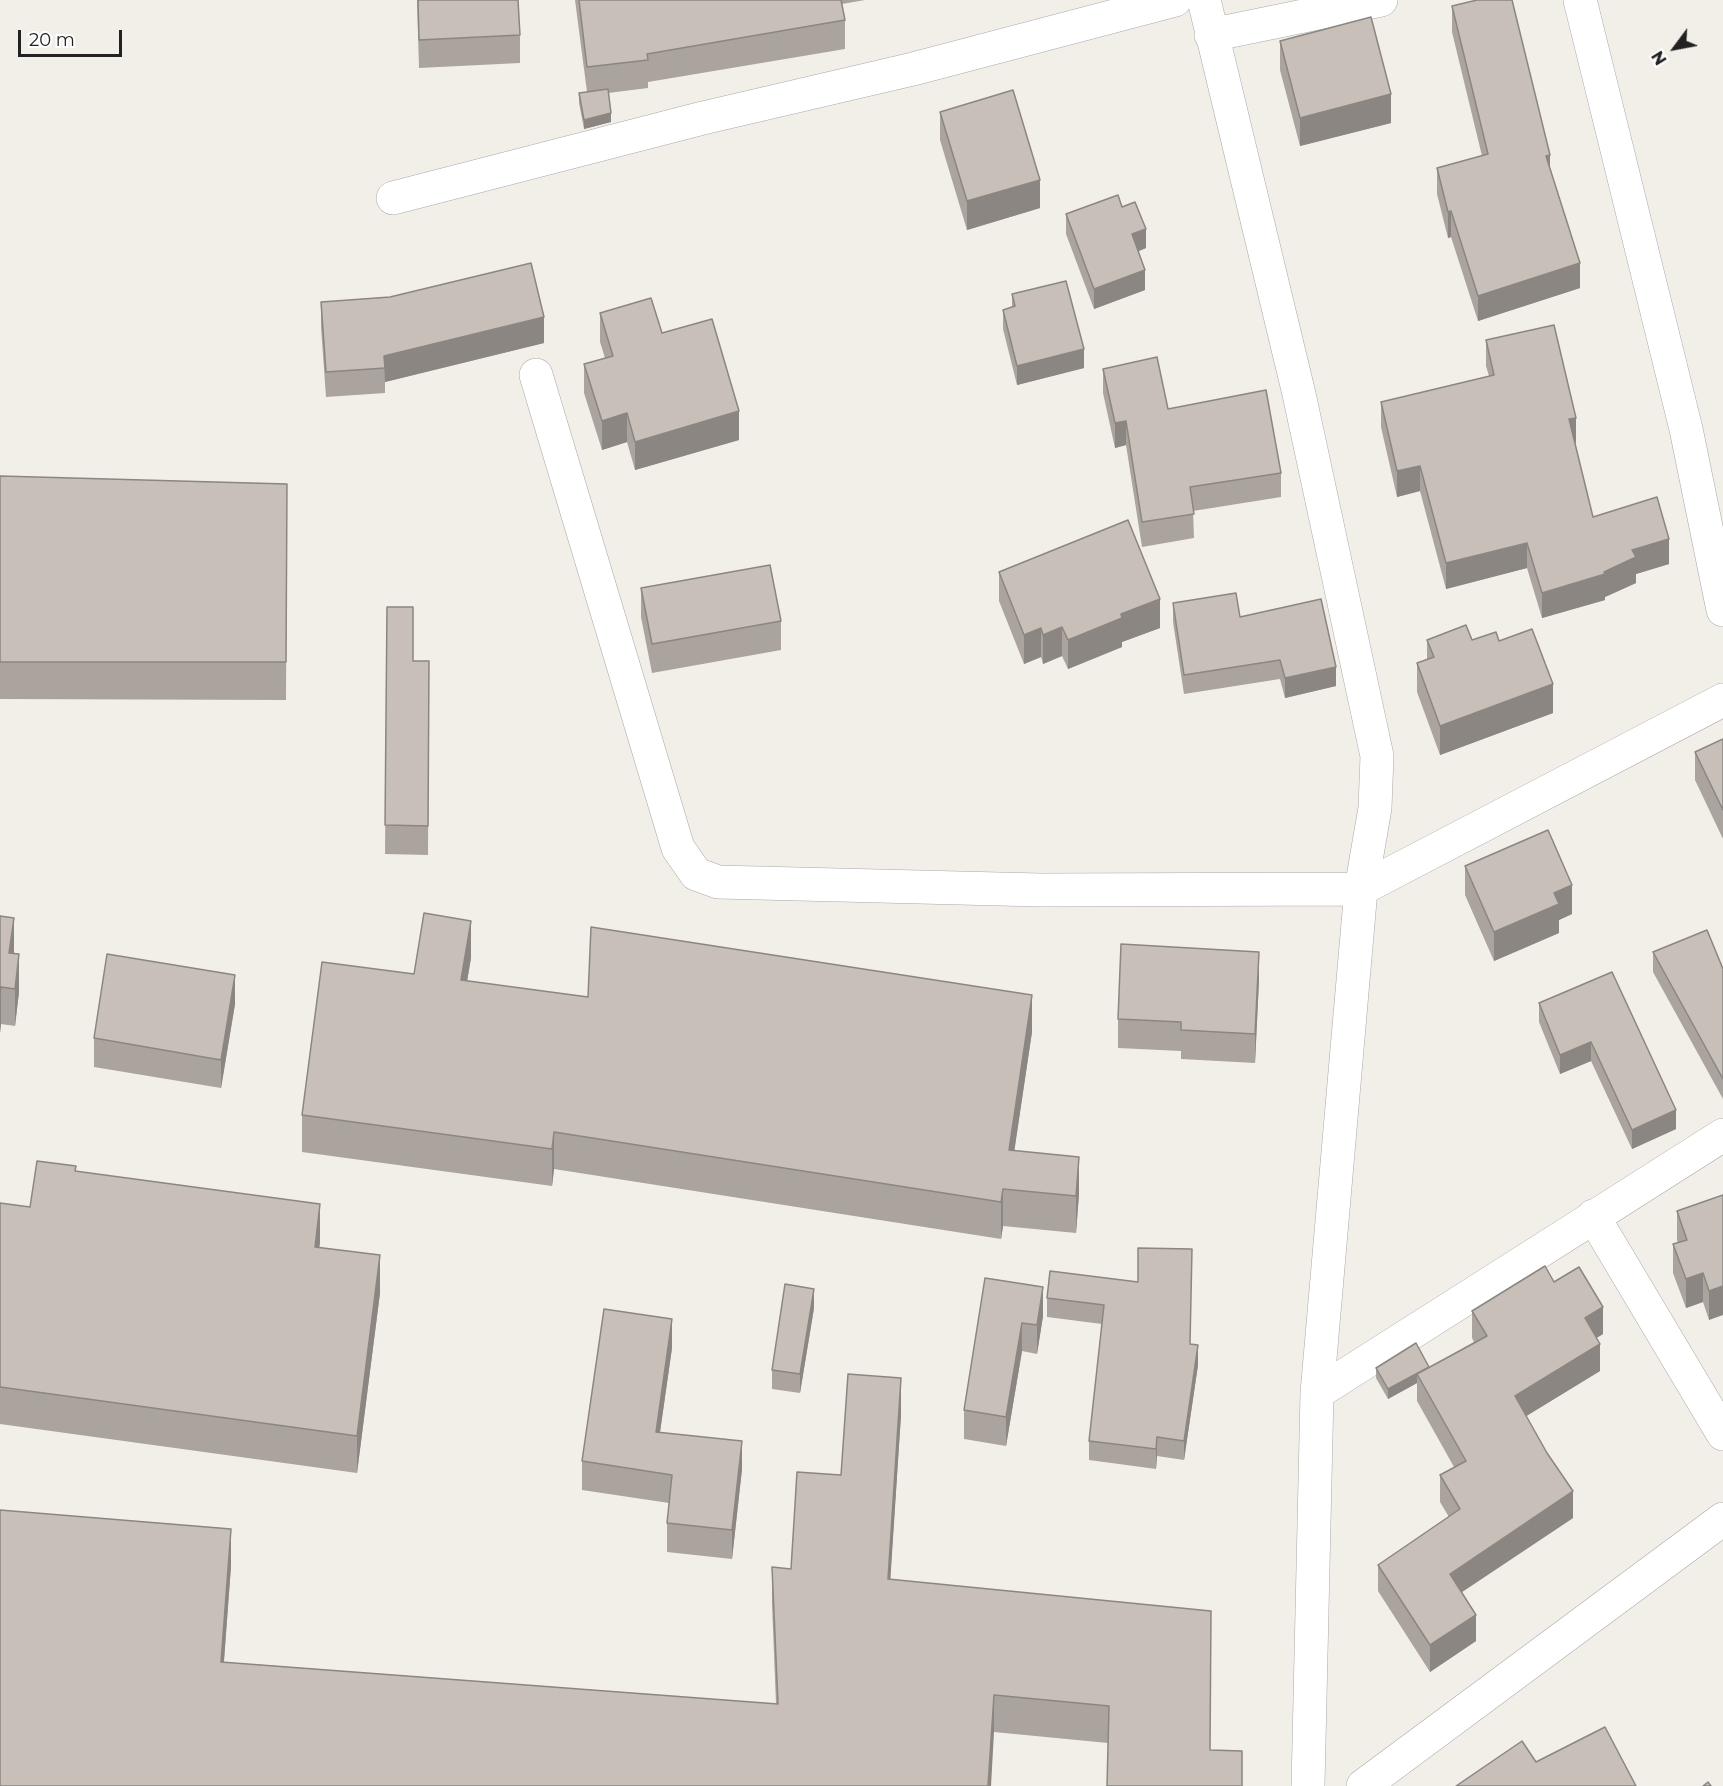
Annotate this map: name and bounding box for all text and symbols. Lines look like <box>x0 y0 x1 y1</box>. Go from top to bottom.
scale bar <box>21 18 124 56</box>
north arrow <box>1645 18 1705 78</box>
text: 20 m <box>29 29 75 51</box>
text: N <box>1648 47 1671 68</box>

